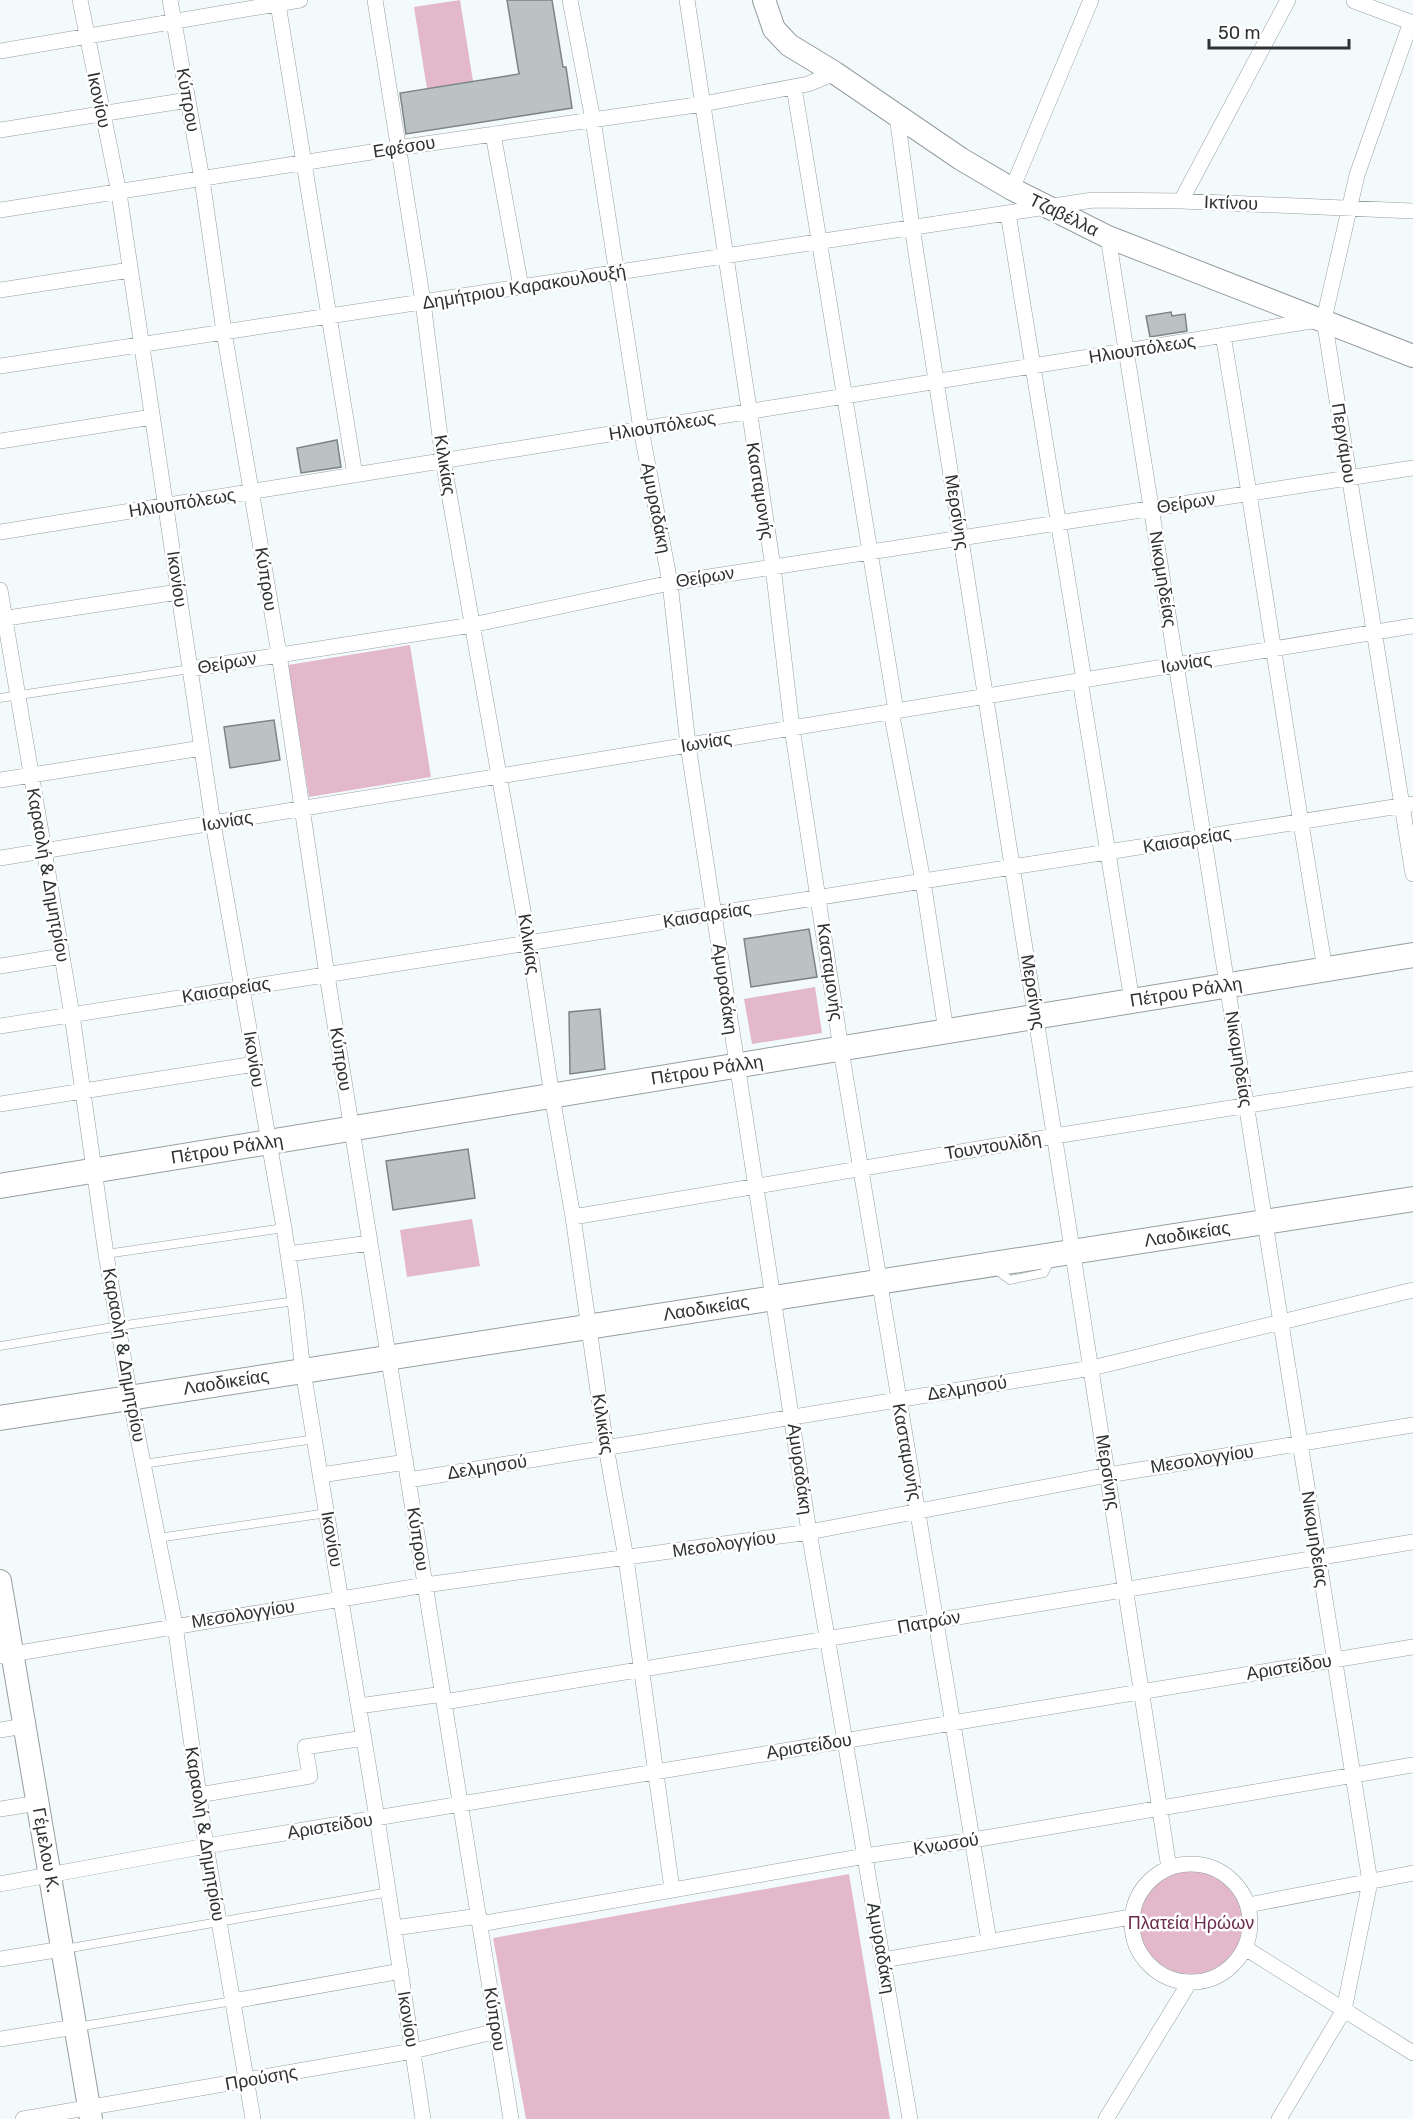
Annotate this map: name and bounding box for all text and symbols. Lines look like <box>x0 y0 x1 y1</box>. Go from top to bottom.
scale bar <box>1209 12 1348 50</box>
text: 50 m <box>1218 22 1261 44</box>
street label: Κύπρου <box>172 66 204 134</box>
street label: Ικονίου <box>82 70 116 130</box>
street label: Εφέσου <box>371 131 437 163</box>
street label: Τζαβέλλα <box>1026 189 1102 241</box>
street label: Ικτίνου <box>1204 191 1258 215</box>
street label: Δημήτριου Καρακουλουξή <box>420 260 628 314</box>
street label: Ηλιουπόλεως <box>1087 330 1197 368</box>
street label: Περγάμου <box>1327 401 1361 485</box>
street label: Ηλιουπόλεως <box>607 407 717 445</box>
street label: Κιλικίας <box>429 433 461 497</box>
street label: Κασταμονής <box>741 441 779 542</box>
street label: Αμυραδάκη <box>636 461 676 555</box>
street label: Μερσίνης <box>940 473 974 552</box>
street label: Ηλιουπόλεως <box>127 484 237 522</box>
street label: Θείρων <box>1155 487 1217 519</box>
street label: Νικομηδείας <box>1145 529 1182 629</box>
street label: Κύπρου <box>250 545 282 613</box>
street label: Ικονίου <box>162 549 192 609</box>
street label: Θείρων <box>674 561 736 593</box>
street label: Θείρων <box>196 647 258 679</box>
street label: Ιωνίας <box>1159 648 1213 678</box>
street label: Ιωνίας <box>679 727 733 757</box>
street label: Καραολή & Δημητρίου <box>22 786 74 964</box>
street label: Ιωνίας <box>200 806 254 836</box>
street label: Καισαρείας <box>1141 822 1233 858</box>
street label: Καισαρείας <box>661 897 753 933</box>
street label: Κιλικίας <box>513 912 545 976</box>
street label: Κασταμονής <box>812 922 848 1023</box>
street label: Αμυραδάκη <box>708 942 742 1036</box>
street label: Μερσίνης <box>1016 953 1050 1032</box>
street label: Καισαρείας <box>180 972 272 1008</box>
street label: Πέτρου Ράλλη <box>1128 972 1244 1012</box>
street label: Νικομηδείας <box>1221 1009 1258 1109</box>
street label: Κύπρου <box>325 1025 357 1093</box>
street label: Ικονίου <box>239 1029 269 1089</box>
street label: Πέτρου Ράλλη <box>649 1050 765 1090</box>
street label: Τουντουλίδη <box>943 1127 1043 1165</box>
street label: Πέτρου Ράλλη <box>169 1129 285 1169</box>
street label: Λαοδικείας <box>1143 1216 1232 1252</box>
street label: Καραολή & Δημητρίου <box>98 1266 150 1444</box>
street label: Λαοδικείας <box>662 1290 751 1326</box>
street label: Λαοδικείας <box>182 1364 271 1400</box>
street label: Δελμησού <box>926 1371 1008 1405</box>
street label: Κιλικίας <box>587 1392 619 1456</box>
street label: Κασταμονής <box>888 1402 926 1503</box>
street label: Αμυραδάκη <box>783 1422 817 1516</box>
street label: Μερσίνης <box>1091 1433 1125 1512</box>
street label: Μεσολογγίου <box>1149 1440 1255 1478</box>
street label: Δελμησού <box>446 1450 528 1484</box>
street label: Νικομηδείας <box>1297 1489 1334 1589</box>
street label: Κύπρου <box>402 1505 434 1573</box>
street label: Ικονίου <box>316 1509 348 1569</box>
street label: Μεσολογγίου <box>671 1526 777 1562</box>
street label: Μεσολογγίου <box>190 1595 296 1633</box>
street label: Πατρών <box>896 1606 962 1638</box>
street label: Αριστείδου <box>1245 1649 1333 1685</box>
street label: Αριστείδου <box>765 1728 853 1764</box>
street label: Καραολή & Δημητρίου <box>180 1745 230 1923</box>
street label: Γέμελου Κ. <box>28 1806 64 1894</box>
street label: Αριστείδου <box>286 1808 374 1844</box>
street label: Κνωσού <box>912 1828 980 1860</box>
street label: Αμυραδάκη <box>862 1901 900 1995</box>
park label: Πλατεία Ηρώων <box>1128 1912 1254 1934</box>
street label: Κύπρου <box>479 1985 511 2053</box>
street label: Ικονίου <box>393 1989 423 2049</box>
street label: Προύσης <box>223 2061 299 2095</box>

